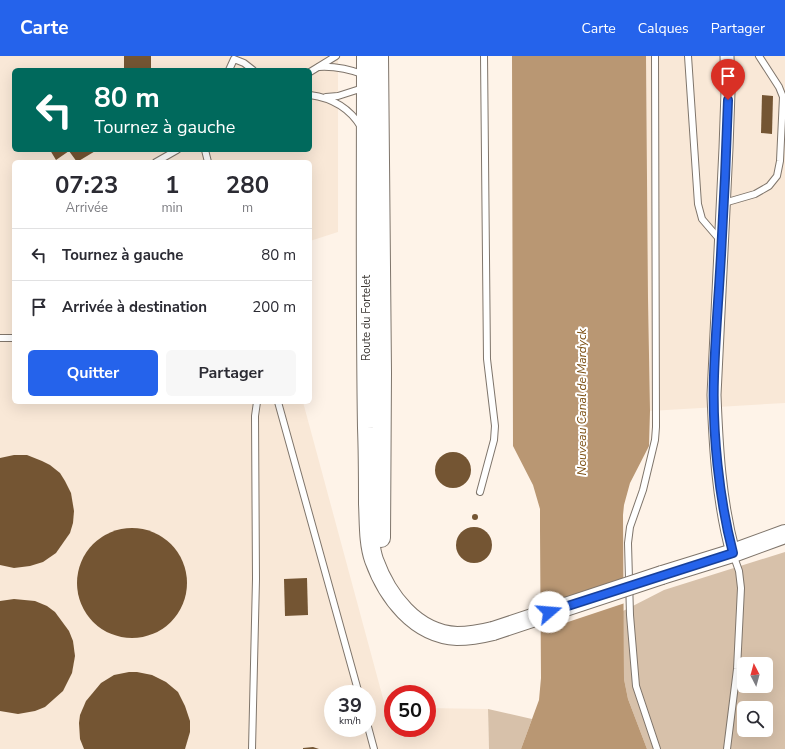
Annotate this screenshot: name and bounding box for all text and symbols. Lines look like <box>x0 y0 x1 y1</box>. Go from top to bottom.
text: Carte <box>20 15 68 41</box>
text: Carte <box>582 19 616 38</box>
text: Calques <box>638 19 689 38</box>
text: Partager <box>711 19 765 38</box>
pin <box>711 59 745 100</box>
icon: arrive <box>717 65 739 87</box>
text: 80 m <box>94 79 160 117</box>
icon: left <box>28 84 80 136</box>
text: Tournez à gauche <box>94 115 235 139</box>
text: 07:23 <box>55 169 118 201</box>
text: 1 <box>165 169 179 201</box>
text: 280 <box>226 169 269 201</box>
text: Arrivée <box>66 199 108 217</box>
text: min <box>161 199 183 217</box>
text: m <box>242 199 253 217</box>
icon: left <box>28 244 50 266</box>
text: Tournez à gauche <box>62 245 184 265</box>
text: 80 m <box>261 245 296 265</box>
street label: Route du Fortelet <box>359 275 374 361</box>
icon: arrive <box>28 296 50 318</box>
text: Arrivée à destination <box>62 297 207 317</box>
text: 200 m <box>252 297 296 317</box>
water label: Nouveau Canal de Mardyck <box>574 328 590 475</box>
button: Quitter <box>28 350 158 396</box>
button: Partager <box>166 350 296 396</box>
position arrow <box>528 591 570 633</box>
north arrow <box>737 657 773 693</box>
map controls <box>737 657 773 737</box>
speed limit sign: 50 <box>384 685 436 737</box>
text: 39 <box>338 692 362 719</box>
button: search <box>737 701 773 737</box>
text: km/h <box>339 714 361 728</box>

